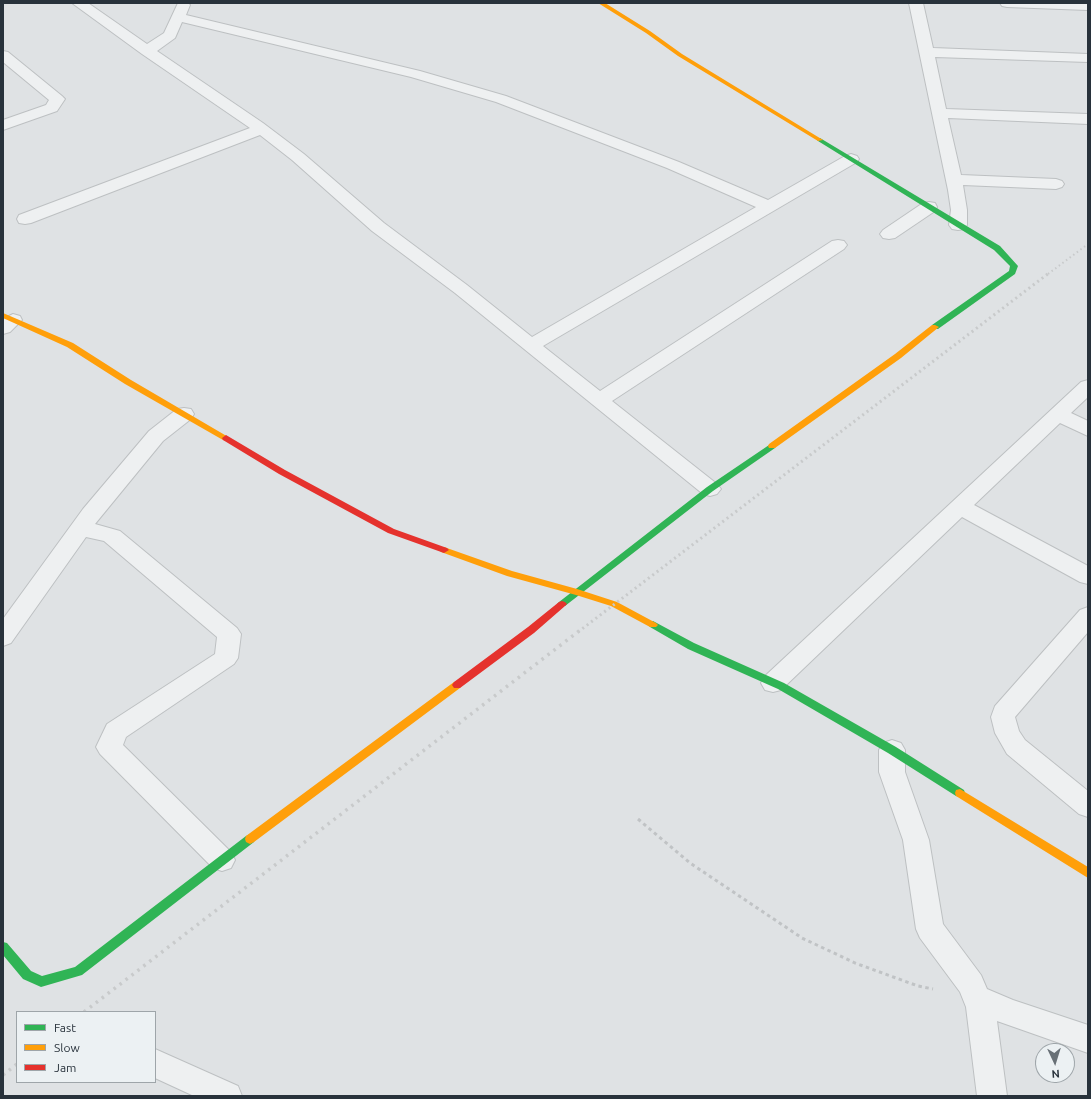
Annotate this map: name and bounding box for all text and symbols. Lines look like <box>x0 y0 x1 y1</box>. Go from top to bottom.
legend <box>16 1011 156 1083</box>
text: Fast <box>54 1021 76 1034</box>
text: Slow <box>54 1041 80 1054</box>
north arrow <box>1035 1043 1075 1083</box>
text: Jam <box>54 1061 76 1074</box>
text: N <box>1051 1068 1060 1080</box>

